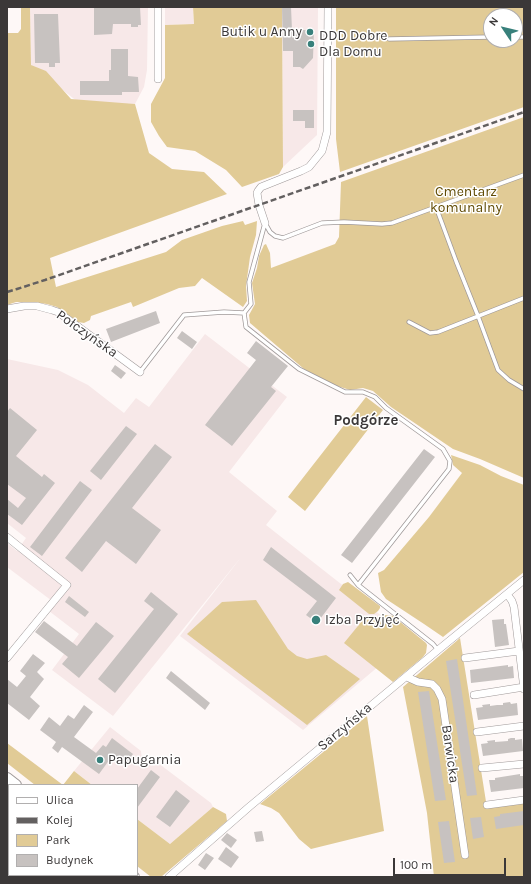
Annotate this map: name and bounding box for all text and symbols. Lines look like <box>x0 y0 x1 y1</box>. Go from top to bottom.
north arrow <box>483 8 523 48</box>
text: N <box>486 14 501 28</box>
place label: Butik u Anny <box>221 24 302 40</box>
marker: Butik u Anny <box>305 27 315 37</box>
place label: DDD Dobre Dla Domu <box>319 28 387 60</box>
marker: DDD Dobre Dla Domu <box>306 39 316 49</box>
park label: Cmentarz komunalny <box>430 184 502 216</box>
street label: Połczyńska <box>53 307 121 361</box>
district label: Podgórze <box>334 412 398 430</box>
place label: Izba Przyjęć <box>325 612 400 628</box>
marker: Izba Przyjęć <box>310 614 322 626</box>
street label: Sarzyńska <box>314 699 376 755</box>
street label: Barwicka <box>438 724 462 784</box>
place label: Papugarnia <box>108 752 181 768</box>
marker: Papugarnia <box>95 755 105 765</box>
legend <box>8 784 138 876</box>
text: Ulica <box>46 793 74 807</box>
text: Kolej <box>46 813 73 827</box>
text: Park <box>46 833 70 847</box>
scale bar <box>395 850 508 876</box>
text: Budynek <box>46 853 94 867</box>
text: 100 m <box>400 858 432 872</box>

